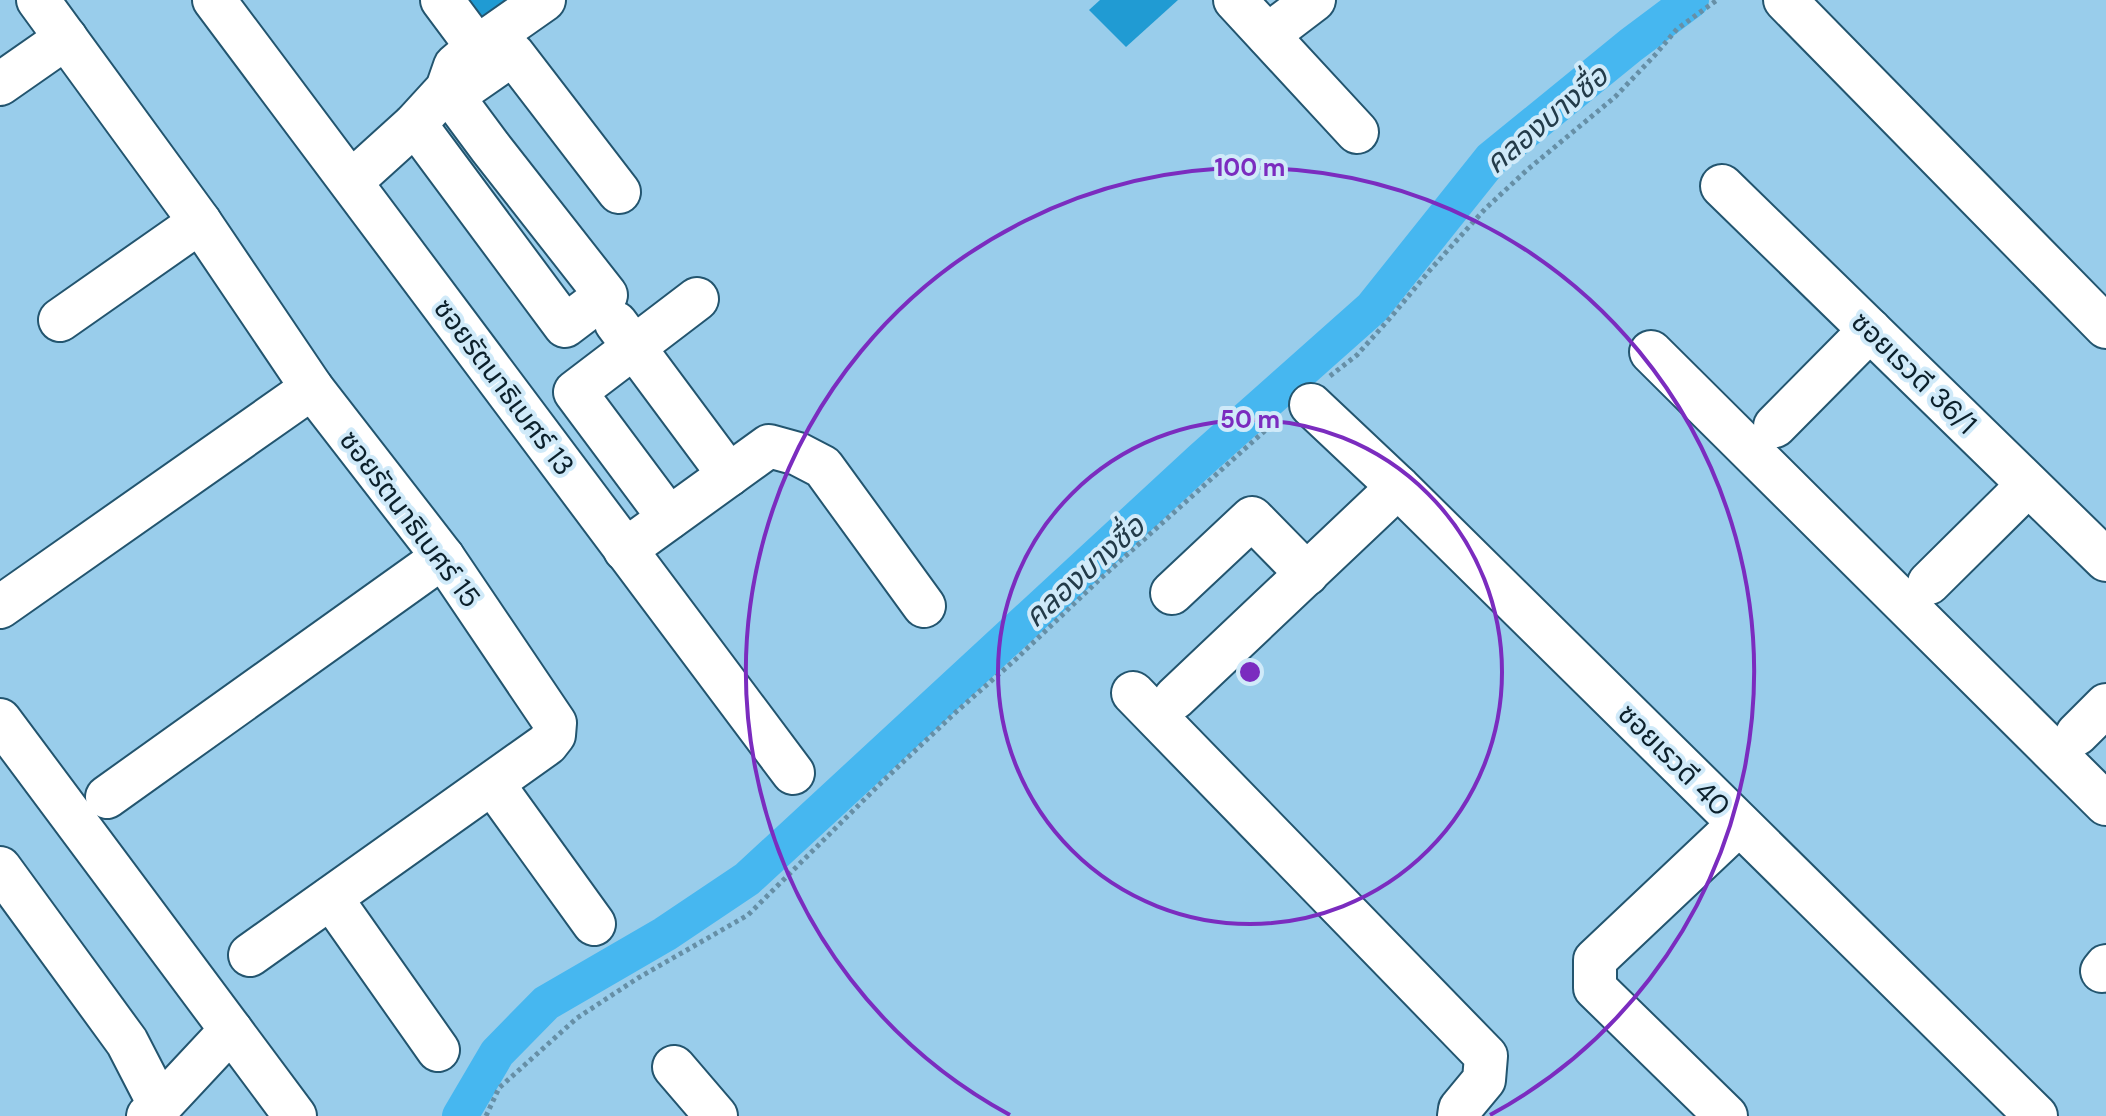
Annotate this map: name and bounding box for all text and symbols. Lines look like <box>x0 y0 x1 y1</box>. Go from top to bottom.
water label: คลองบางซื่อ <box>1476 54 1617 182</box>
text: 100 m <box>1215 152 1285 183</box>
street label: ซอยรัตนาธิเบศร์ 13 <box>425 291 583 483</box>
street label: ซอยเรวดี 36/1 <box>1843 304 1985 442</box>
text: 50 m <box>1220 404 1280 435</box>
street label: ซอยรัตนาธิเบศร์ 15 <box>331 423 489 615</box>
water label: คลองบางซื่อ <box>1015 505 1154 635</box>
centre of rings <box>1236 658 1264 686</box>
street label: ซอยเรวดี 40 <box>1610 696 1738 824</box>

